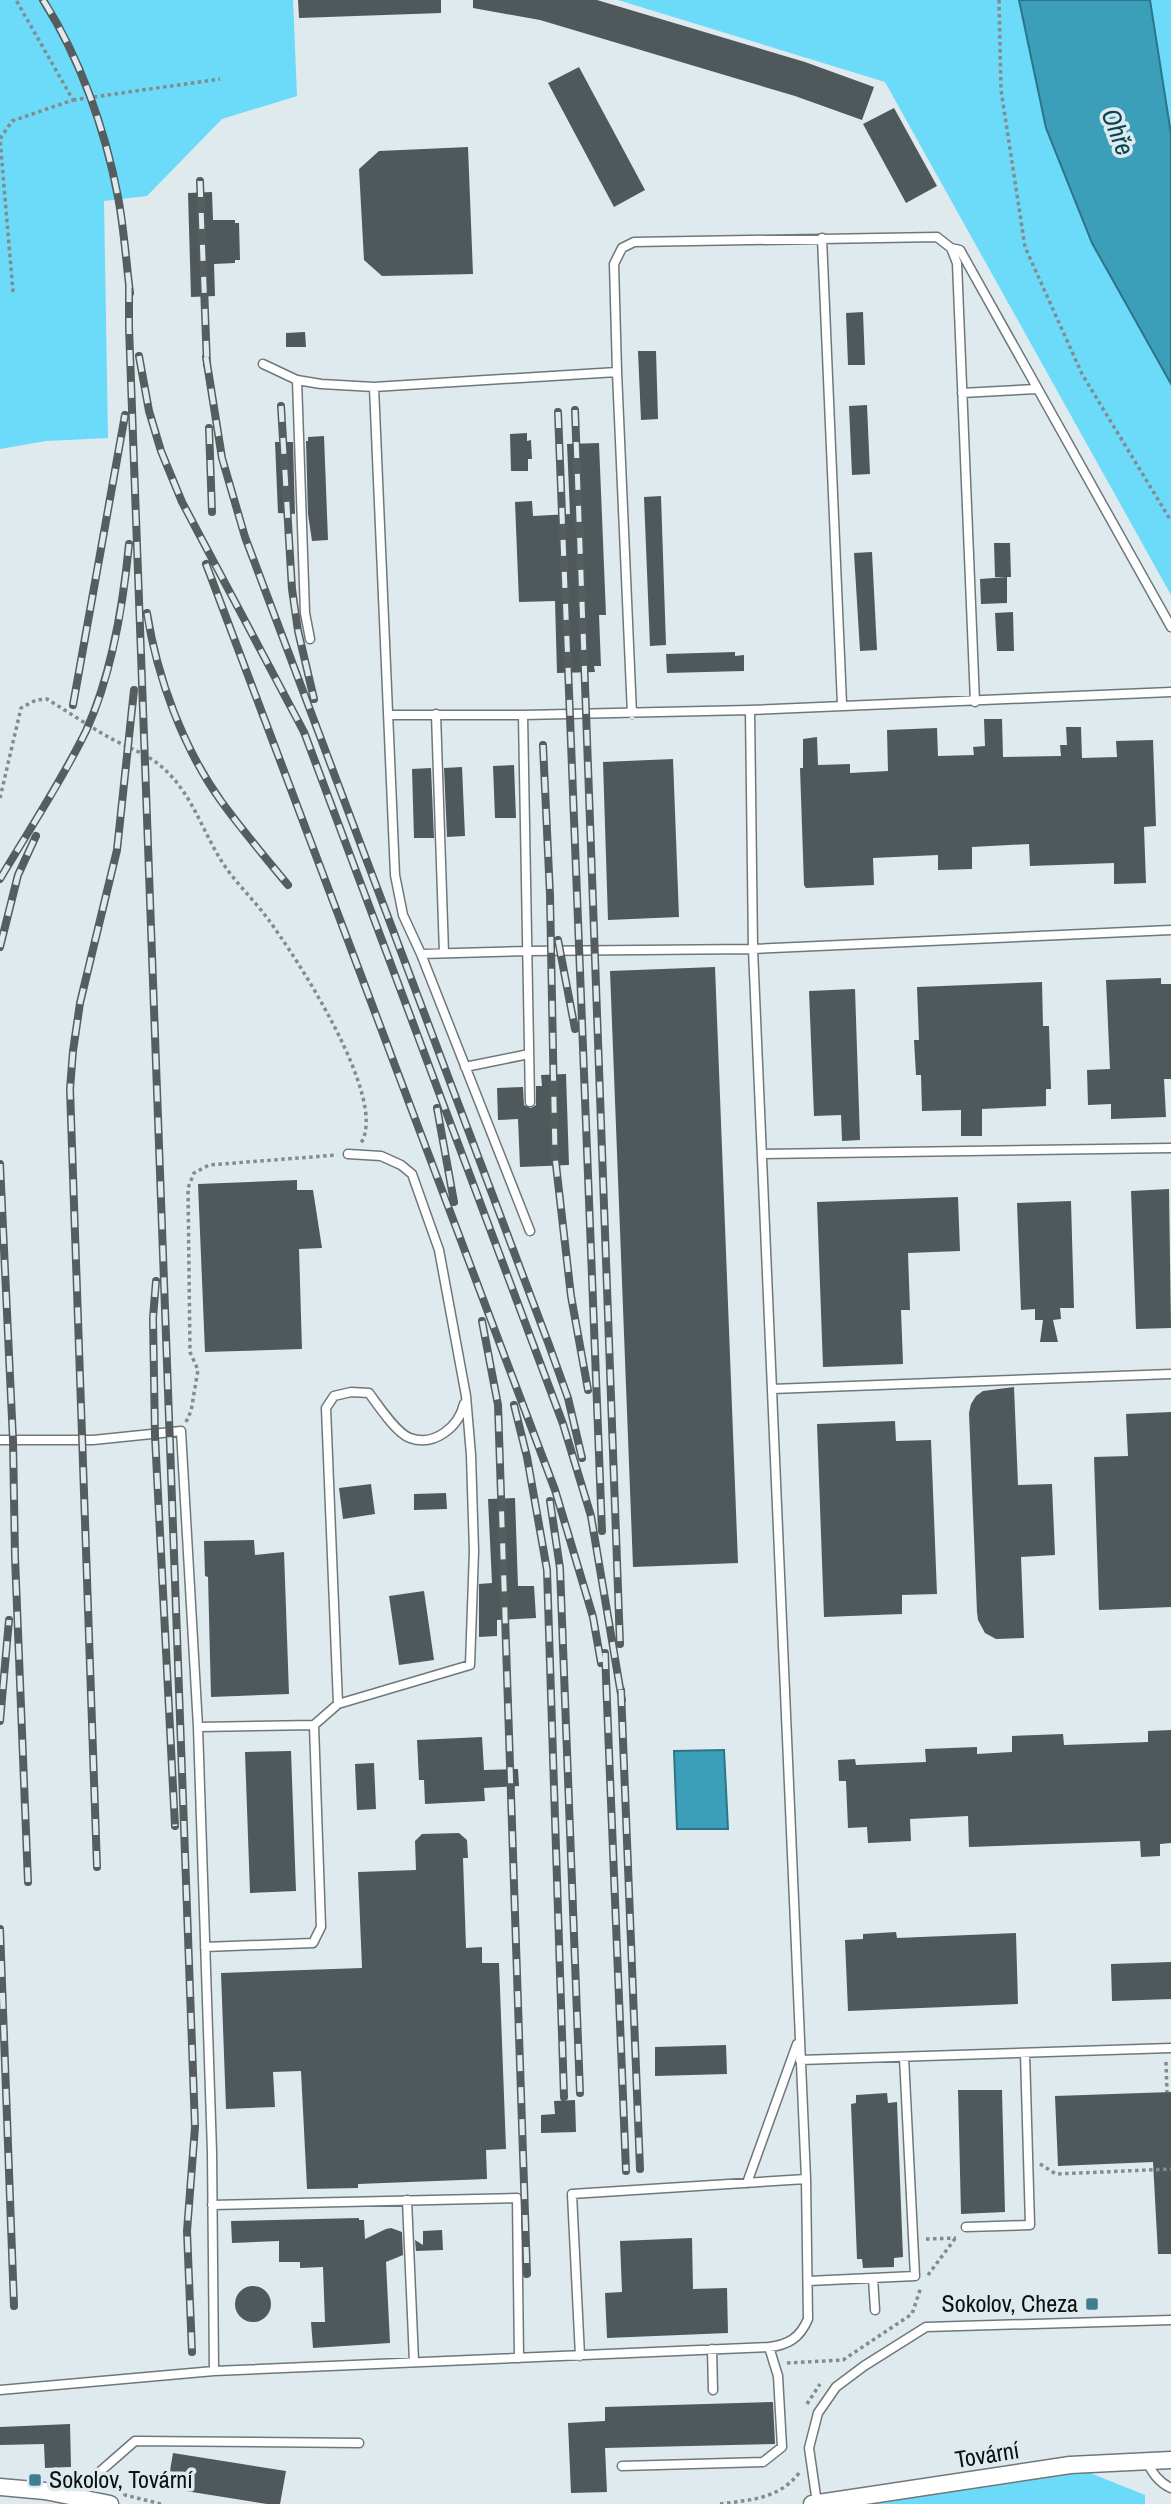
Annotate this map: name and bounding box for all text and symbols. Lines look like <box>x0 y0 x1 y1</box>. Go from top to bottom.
water label: Ohře <box>1094 103 1143 160</box>
place label: Sokolov, Cheza <box>942 2287 1078 2319</box>
marker: Sokolov, Cheza <box>1084 2296 1100 2312</box>
street label: Tovární <box>952 2433 1022 2475</box>
place label: Sokolov, Tovární <box>49 2463 193 2495</box>
marker: Sokolov, Tovární <box>27 2472 43 2488</box>

